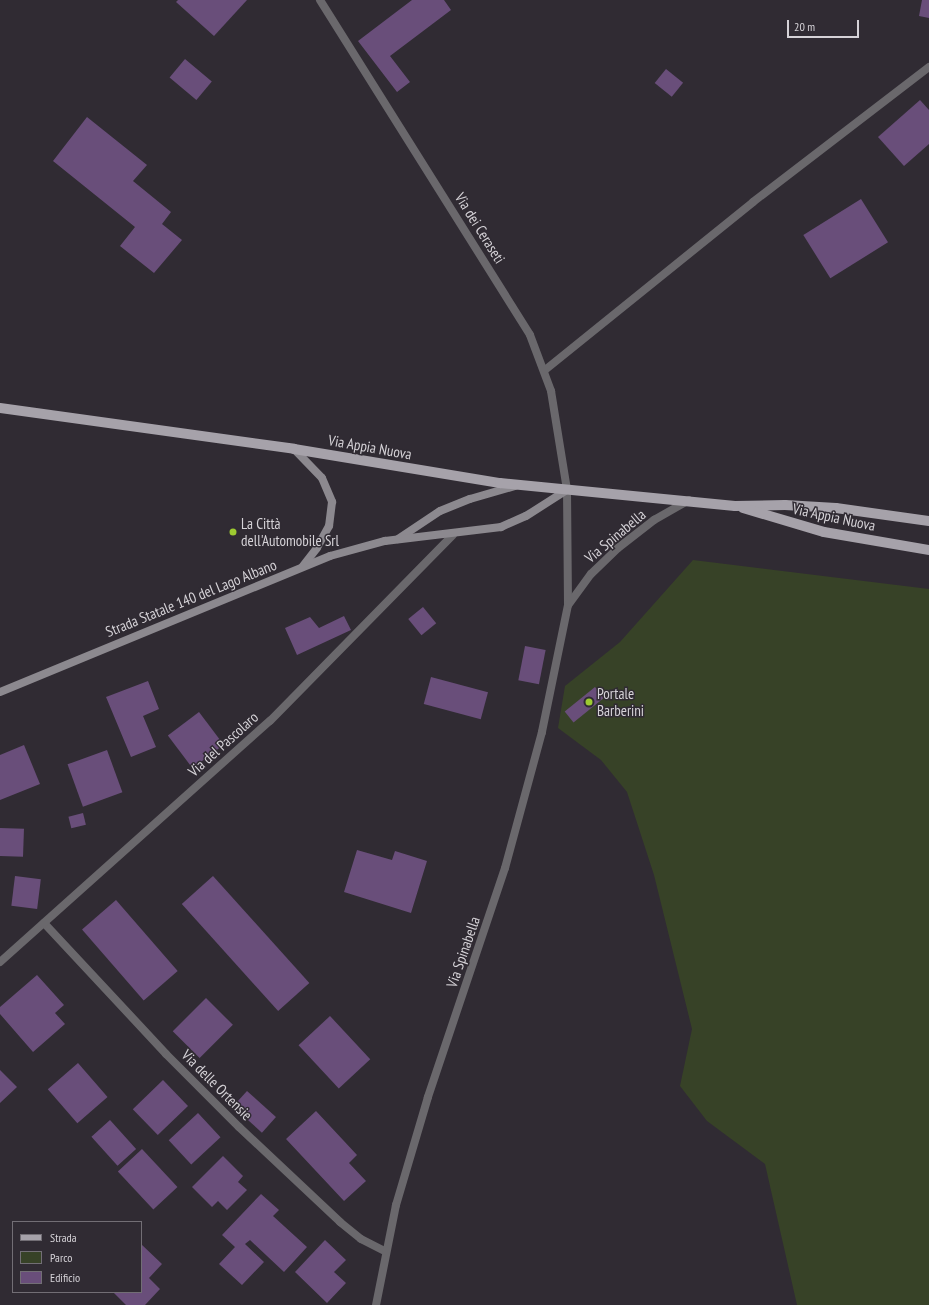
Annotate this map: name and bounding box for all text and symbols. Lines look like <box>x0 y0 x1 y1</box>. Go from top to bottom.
scale bar <box>789 12 861 38</box>
text: 20 m <box>794 19 815 34</box>
street label: Via dei Ceraseti <box>451 189 509 267</box>
street label: Via Appia Nuova <box>327 431 413 463</box>
street label: Via Appia Nuova <box>791 499 877 535</box>
street label: Via Spinabella <box>581 505 649 567</box>
place label: La Città dell'Automobile Srl <box>241 514 339 549</box>
marker: La Città dell'Automobile Srl <box>228 527 238 537</box>
street label: Strada Statale 140 del Lago Albano <box>103 555 279 641</box>
place label: Portale Barberini <box>597 684 644 719</box>
marker: Portale Barberini <box>584 697 594 707</box>
street label: Via del Pascolaro <box>184 708 262 780</box>
street label: Via Spinabella <box>442 914 484 990</box>
street label: Via delle Ortensie <box>178 1046 256 1124</box>
legend <box>12 1221 142 1293</box>
text: Strada <box>50 1230 77 1245</box>
text: Parco <box>50 1250 72 1265</box>
text: Edificio <box>50 1270 80 1285</box>

